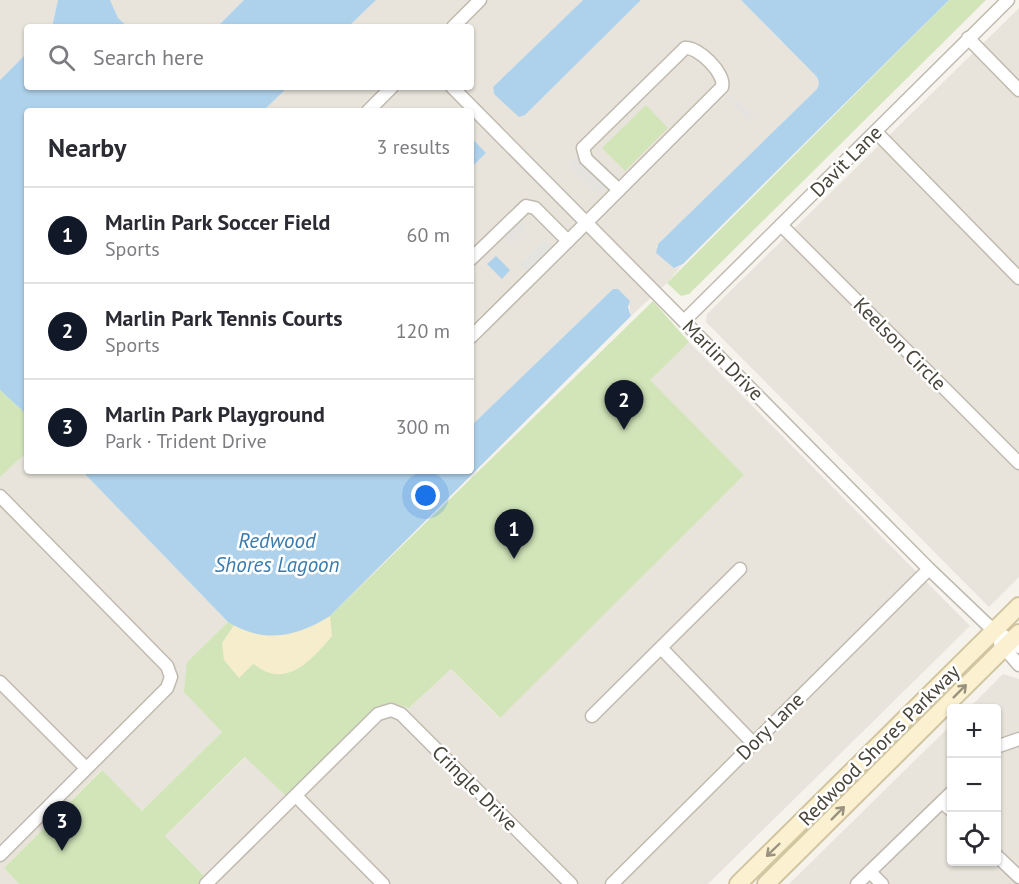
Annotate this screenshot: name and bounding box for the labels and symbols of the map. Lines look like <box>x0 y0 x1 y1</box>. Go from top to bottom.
street label: Davit Lane <box>805 120 887 202</box>
street label: Keelson Circle <box>848 292 952 396</box>
street label: Marlin Drive <box>677 314 769 406</box>
pin: 2 <box>604 380 644 430</box>
your location <box>411 481 440 510</box>
pin: 1 <box>494 510 534 559</box>
water label: Redwood Shores Lagoon <box>214 527 340 578</box>
street label: Redwood Shores Parkway <box>793 658 966 831</box>
one-way arrow <box>953 684 968 699</box>
street label: Dory Lane <box>731 687 809 765</box>
street label: Cringle Drive <box>427 740 523 836</box>
pin: 3 <box>42 802 82 851</box>
one-way arrow <box>830 806 845 821</box>
one-way arrow <box>766 842 781 857</box>

